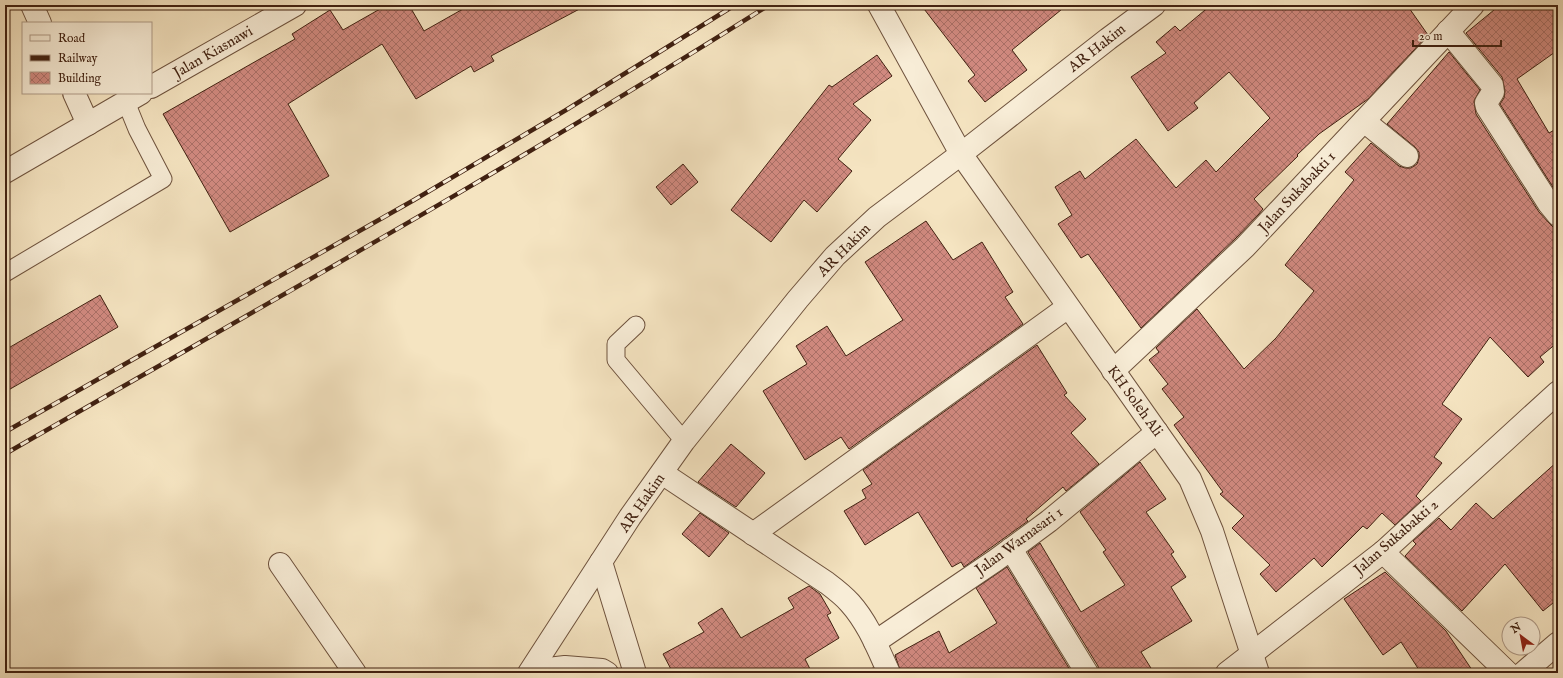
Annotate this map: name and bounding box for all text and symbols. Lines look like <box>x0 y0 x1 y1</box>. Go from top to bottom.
street label: AR Hakim <box>1064 19 1130 77</box>
legend <box>22 22 152 94</box>
street label: Jalan Kiasnawi <box>168 22 256 83</box>
scale bar <box>1413 22 1501 48</box>
text: 20 m <box>1419 29 1442 44</box>
text: Road <box>58 31 86 46</box>
text: Railway <box>58 51 97 66</box>
text: Building <box>58 71 102 86</box>
street label: Jalan Sukabakti 1 <box>1253 147 1340 238</box>
street label: AR Hakim <box>813 219 875 281</box>
street label: KH Soleh Ali <box>1103 362 1167 440</box>
street label: AR Hakim <box>614 469 669 537</box>
street label: Jalan Sukabakti 2 <box>1348 495 1442 580</box>
street label: Jalan Warnasari 1 <box>970 503 1067 580</box>
north arrow <box>1501 616 1541 656</box>
text: N <box>1508 620 1524 637</box>

